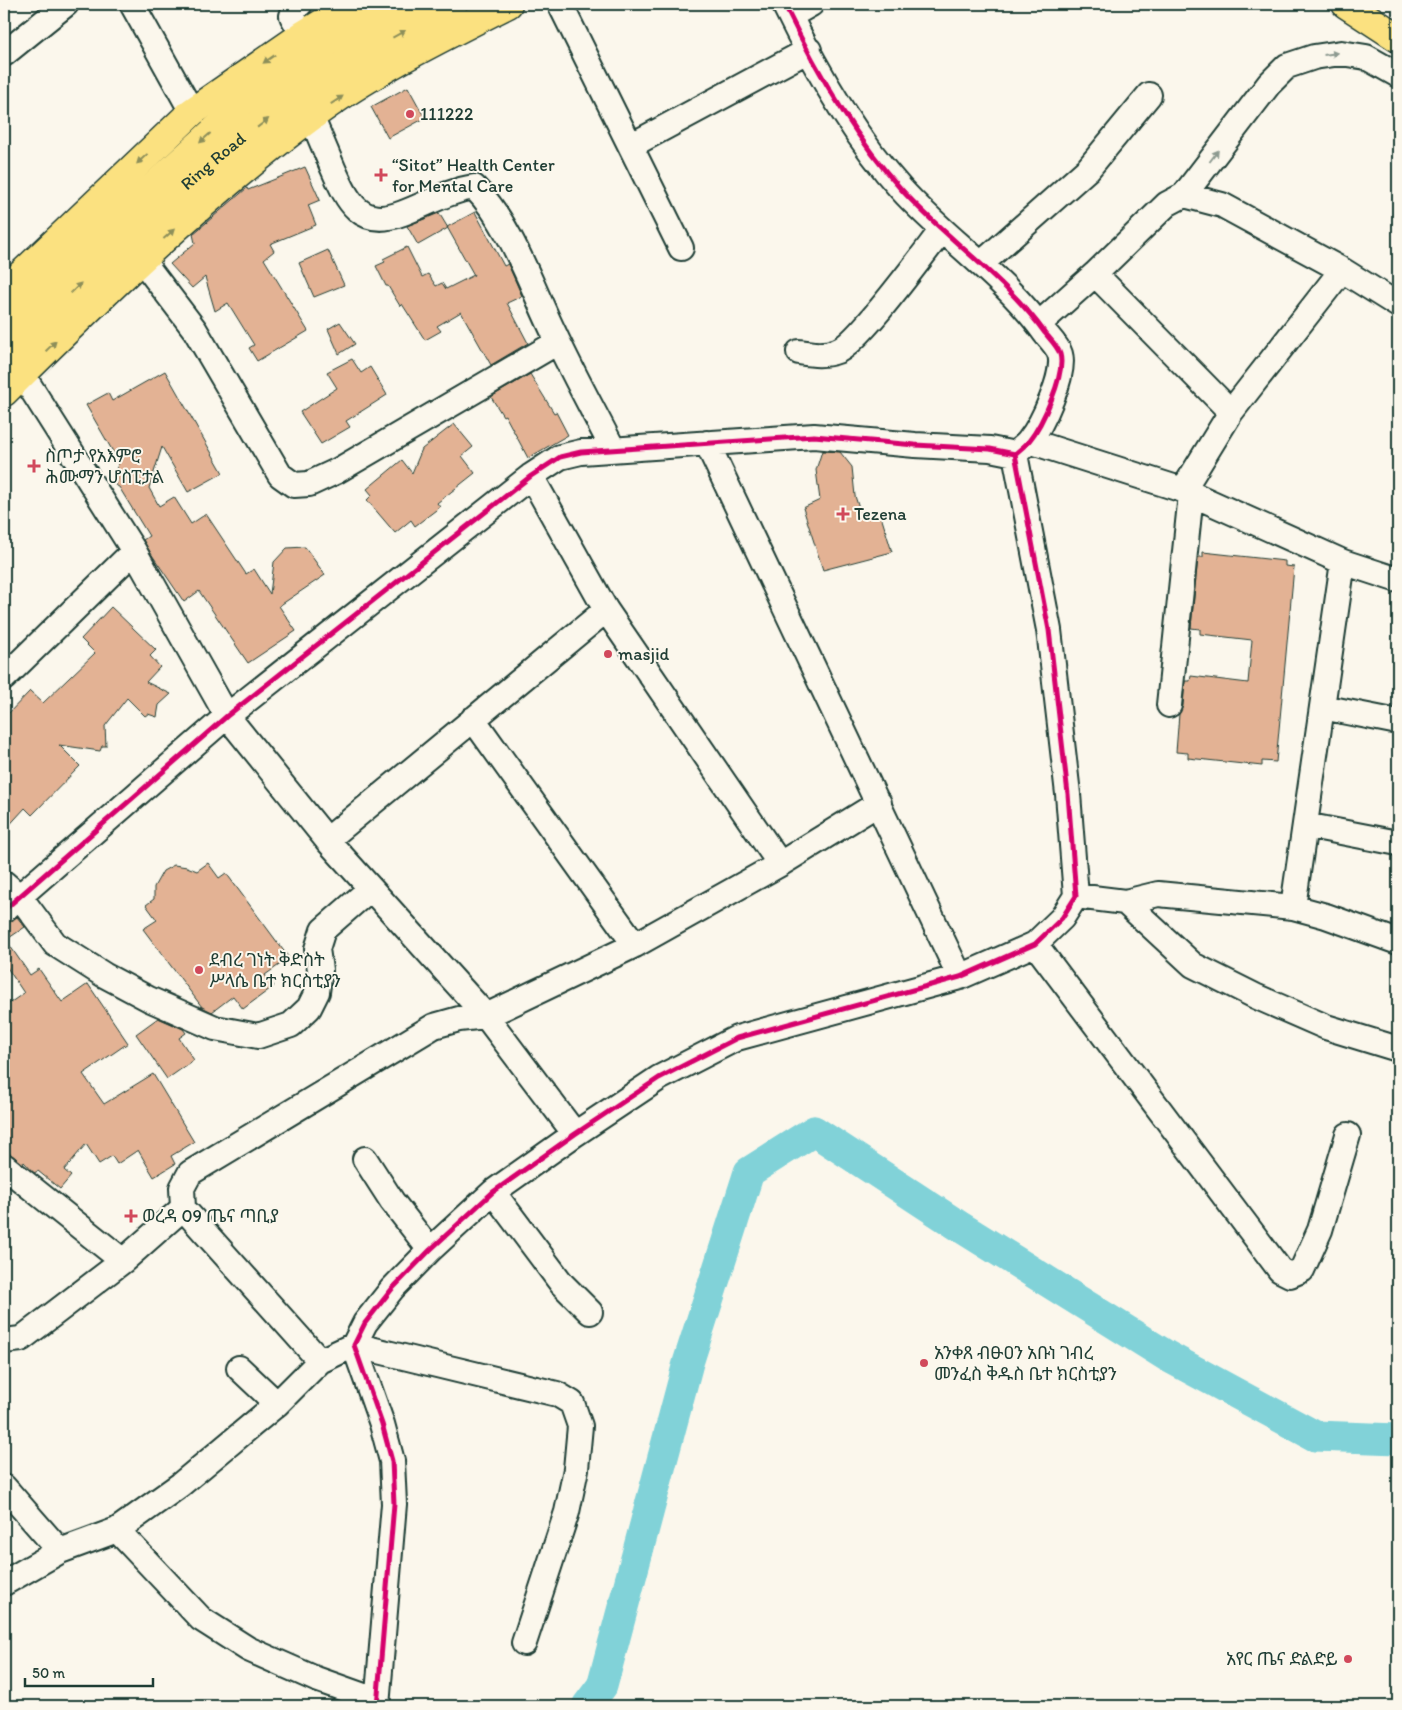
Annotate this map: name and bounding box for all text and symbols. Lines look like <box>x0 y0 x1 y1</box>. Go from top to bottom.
one-way arrow <box>392 30 406 39</box>
one-way arrow <box>1324 50 1340 58</box>
one-way arrow <box>262 54 276 64</box>
one-way arrow <box>330 95 343 104</box>
place label: 111222 <box>420 103 474 125</box>
marker: 111222 <box>404 108 416 120</box>
one-way arrow <box>256 117 269 128</box>
street label: Ring Road <box>176 127 250 195</box>
one-way arrow <box>199 132 211 144</box>
one-way arrow <box>1208 150 1219 163</box>
one-way arrow <box>136 153 148 165</box>
place label: “Sitot” Health Center for Mental Care <box>392 154 555 197</box>
marker: “Sitot” Health Center for Mental Care <box>374 168 388 182</box>
one-way arrow <box>162 228 174 240</box>
one-way arrow <box>70 282 82 294</box>
one-way arrow <box>45 340 57 352</box>
place label: ስጦታ የአእምሮ ሕሙማን ሆስፒታል <box>45 445 164 488</box>
marker: ስጦታ የአእምሮ ሕሙማን ሆስፒታል <box>27 459 41 473</box>
place label: Tezena <box>854 503 907 525</box>
marker: Tezena <box>836 507 850 521</box>
place label: masjid <box>618 643 670 665</box>
marker: masjid <box>602 648 614 660</box>
place label: ደብረ ገነት ቅድስት ሥላሴ ቤተ ክርስቲያን <box>209 949 341 992</box>
marker: ደብረ ገነት ቅድስት ሥላሴ ቤተ ክርስቲያን <box>193 964 205 976</box>
place label: ወረዳ 09 ጤና ጣቢያ <box>142 1205 279 1227</box>
marker: ወረዳ 09 ጤና ጣቢያ <box>124 1209 138 1223</box>
place label: አንቀጸ ብፁዐን አቡነ ገብረ መንፈስ ቅዱስ ቤተ ክርስቲያን <box>934 1342 1117 1385</box>
marker: አንቀጸ ብፁዐን አቡነ ገብረ መንፈስ ቅዱስ ቤተ ክርስቲያን <box>918 1357 930 1369</box>
place label: አየር ጤና ድልድይ <box>1226 1648 1338 1670</box>
marker: አየር ጤና ድልድይ <box>1342 1653 1354 1665</box>
scale bar <box>25 1655 152 1687</box>
text: 50 m <box>32 1664 65 1682</box>

